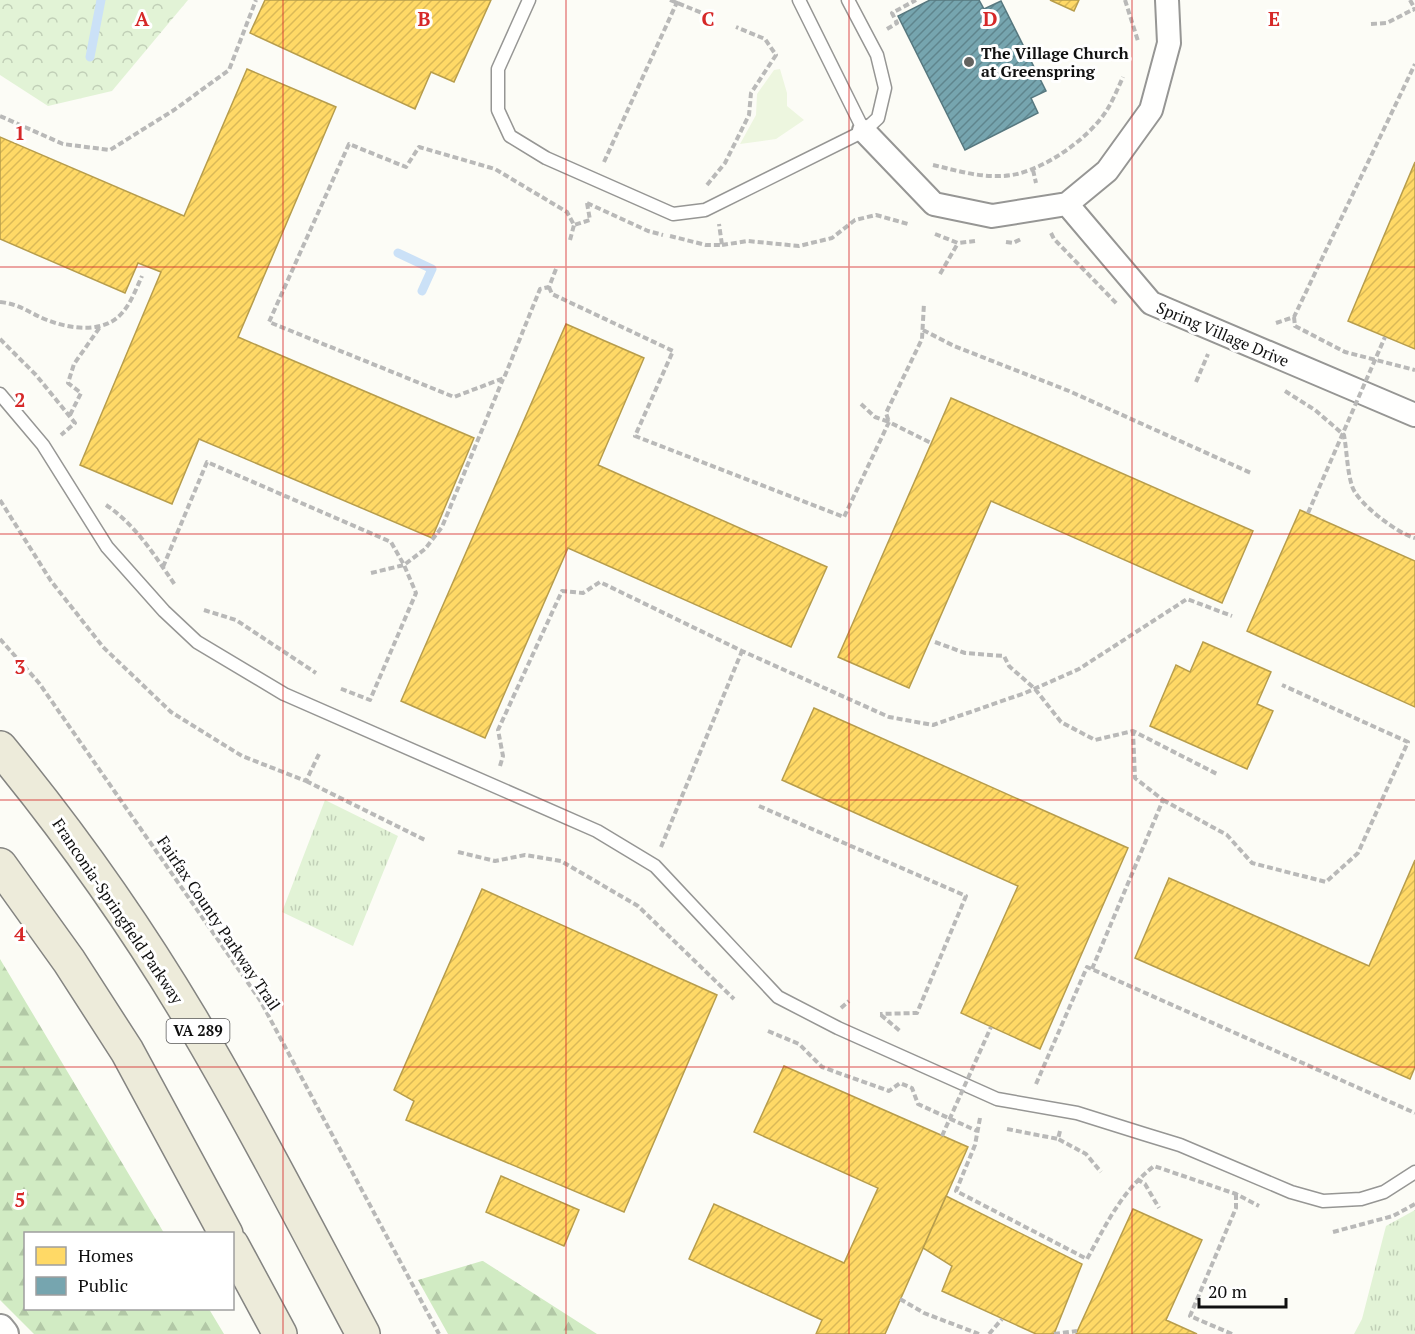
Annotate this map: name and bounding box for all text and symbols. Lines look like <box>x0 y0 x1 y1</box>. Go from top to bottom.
text: A <box>135 5 150 32</box>
text: B <box>418 5 431 32</box>
text: C <box>701 5 715 32</box>
text: D <box>983 5 997 32</box>
text: E <box>1268 5 1280 32</box>
place label: The Village Church at Greenspring <box>981 42 1129 82</box>
marker: The Village Church at Greenspring <box>962 55 976 69</box>
text: 1 <box>14 119 26 146</box>
street label: Spring Village Drive <box>1153 296 1293 372</box>
text: 2 <box>14 386 26 413</box>
text: 3 <box>14 653 26 680</box>
street label: Franconia-Springfield Parkway <box>48 814 189 1009</box>
street label: Fairfax County Parkway Trail <box>152 832 286 1015</box>
text: 4 <box>14 920 26 947</box>
road number: VA 289 <box>166 1019 230 1043</box>
text: 5 <box>14 1186 26 1213</box>
legend <box>24 1232 234 1310</box>
text: Homes <box>78 1243 133 1267</box>
scale bar <box>1199 1271 1286 1309</box>
text: Public <box>78 1273 128 1297</box>
text: 20 m <box>1208 1279 1248 1303</box>

